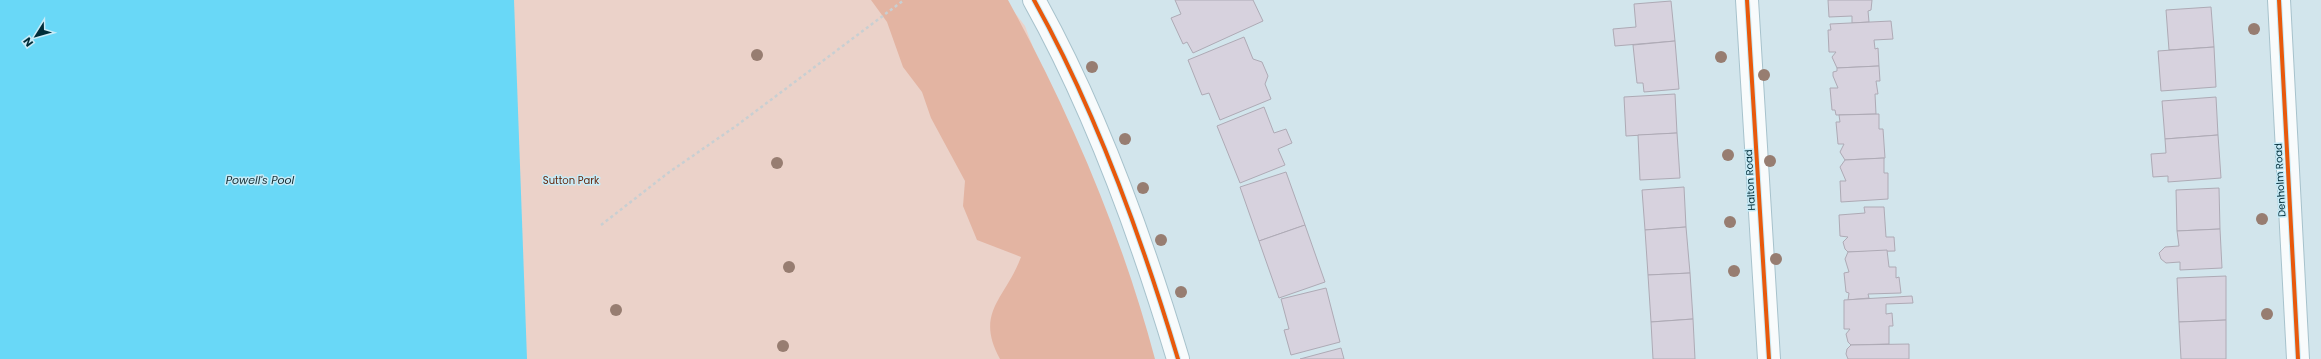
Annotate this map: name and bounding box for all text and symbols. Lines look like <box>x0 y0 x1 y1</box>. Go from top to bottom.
north arrow <box>16 16 56 56</box>
text: N <box>19 34 37 50</box>
street label: Denholm Road <box>2271 143 2289 217</box>
street label: Halton Road <box>1741 149 1759 211</box>
water label: Powell's Pool <box>226 172 295 188</box>
park label: Sutton Park <box>543 173 600 188</box>

